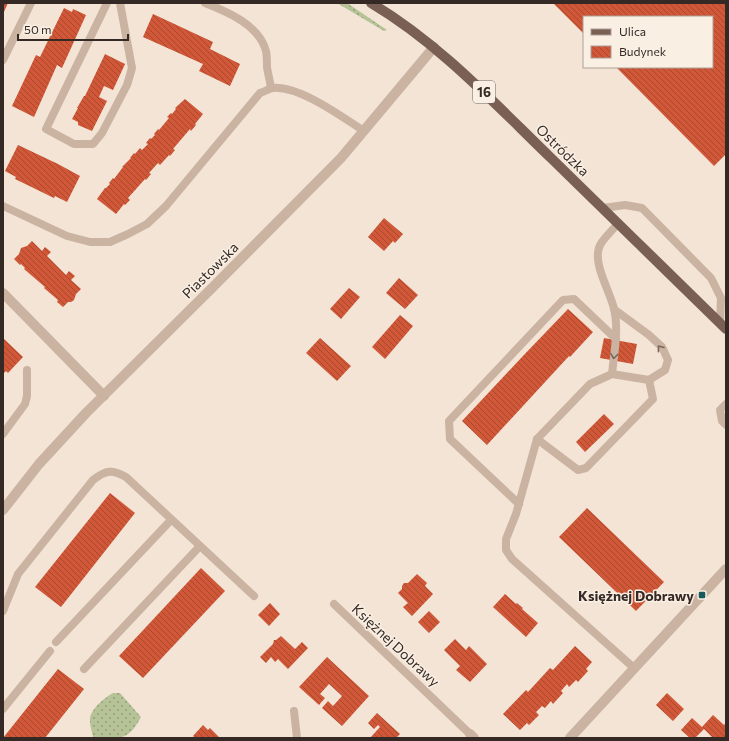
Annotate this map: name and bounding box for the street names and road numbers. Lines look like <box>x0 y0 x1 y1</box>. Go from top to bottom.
road number: 16 <box>473 81 495 103</box>
street label: Ostródzka <box>533 121 593 179</box>
street label: Piastowska <box>178 238 242 302</box>
street label: Księżnej Dobrawy <box>349 600 443 690</box>

